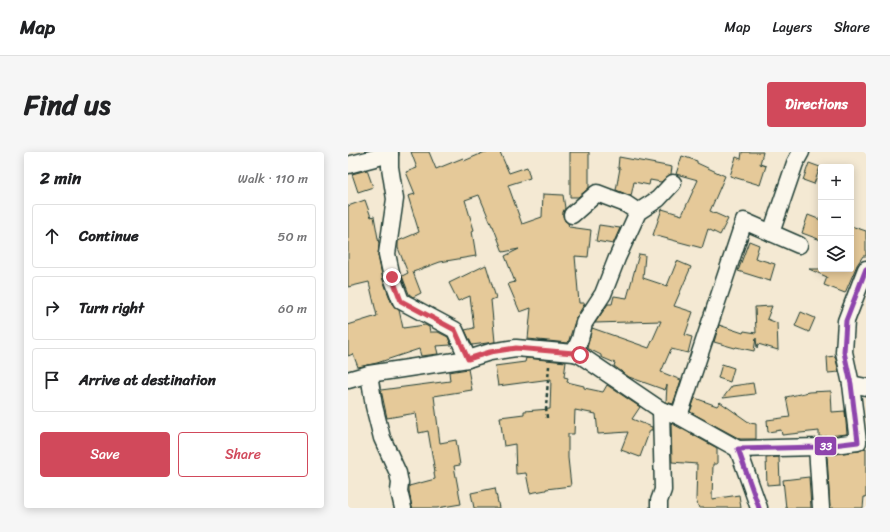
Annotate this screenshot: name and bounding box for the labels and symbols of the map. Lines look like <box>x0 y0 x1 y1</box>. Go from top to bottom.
route end <box>383 268 401 286</box>
route start <box>571 346 589 364</box>
line badge: 33 <box>814 436 837 456</box>
text: 33 <box>819 437 833 456</box>

